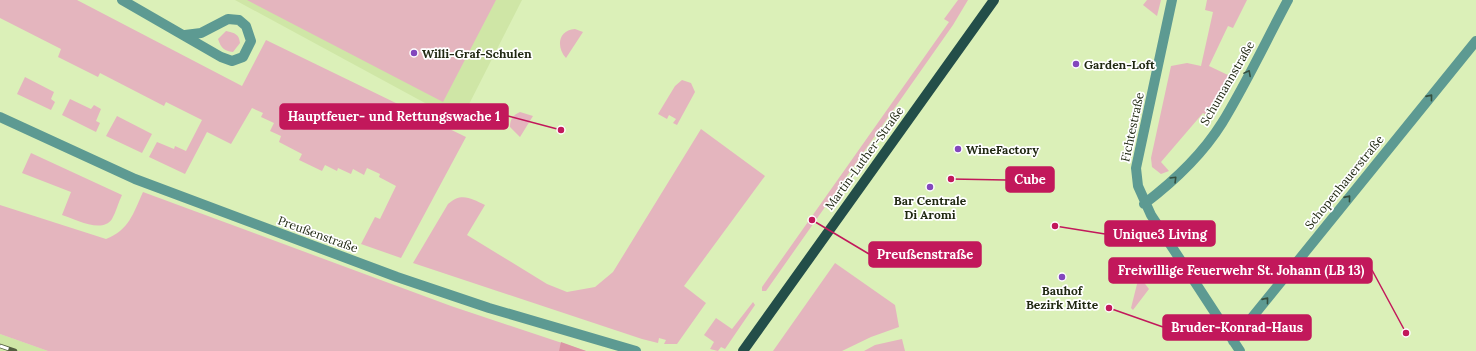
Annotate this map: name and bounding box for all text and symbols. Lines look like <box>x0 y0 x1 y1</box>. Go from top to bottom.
street label: Schumannstraße <box>1197 38 1258 128</box>
place label: Willi-Graf-Schulen <box>422 46 532 61</box>
marker: Willi-Graf-Schulen <box>409 48 419 58</box>
place label: Garden-Loft <box>1084 57 1156 72</box>
marker: Garden-Loft <box>1071 59 1081 69</box>
one-way arrow <box>1244 70 1251 77</box>
street label: Fichtestraße <box>1117 90 1147 163</box>
one-way arrow <box>1426 95 1433 102</box>
street label: Martin-Luther-Straße <box>821 103 907 213</box>
callout: Hauptfeuer- und Rettungswache 1 <box>280 104 508 129</box>
text: Hauptfeuer- und Rettungswache 1 <box>288 108 500 125</box>
street label: Schopenhauerstraße <box>1301 132 1387 232</box>
place label: WineFactory <box>966 142 1039 157</box>
marker: WineFactory <box>953 144 963 154</box>
callout: Cube <box>1006 167 1054 192</box>
text: Cube <box>1014 171 1046 188</box>
one-way arrow <box>1169 176 1177 184</box>
marker: Bar Centrale Di Aromi <box>925 182 935 192</box>
place label: Bar Centrale Di Aromi <box>894 193 967 222</box>
one-way arrow <box>1343 196 1350 203</box>
street label: Preußenstraße <box>276 213 361 256</box>
callout: Unique3 Living <box>1105 221 1215 246</box>
text: Unique3 Living <box>1113 226 1208 243</box>
callout: Preußenstraße <box>869 242 981 267</box>
text: Preußenstraße <box>877 246 973 263</box>
callout: Freiwillige Feuerwehr St. Johann (LB 13) <box>1109 258 1372 283</box>
text: Freiwillige Feuerwehr St. Johann (LB 13) <box>1118 262 1364 279</box>
marker: Bauhof Bezirk Mitte <box>1057 272 1067 282</box>
place label: Bauhof Bezirk Mitte <box>1026 283 1099 312</box>
one-way arrow <box>1262 297 1269 304</box>
callout: Bruder-Konrad-Haus <box>1163 315 1311 340</box>
text: Bruder-Konrad-Haus <box>1171 319 1303 336</box>

